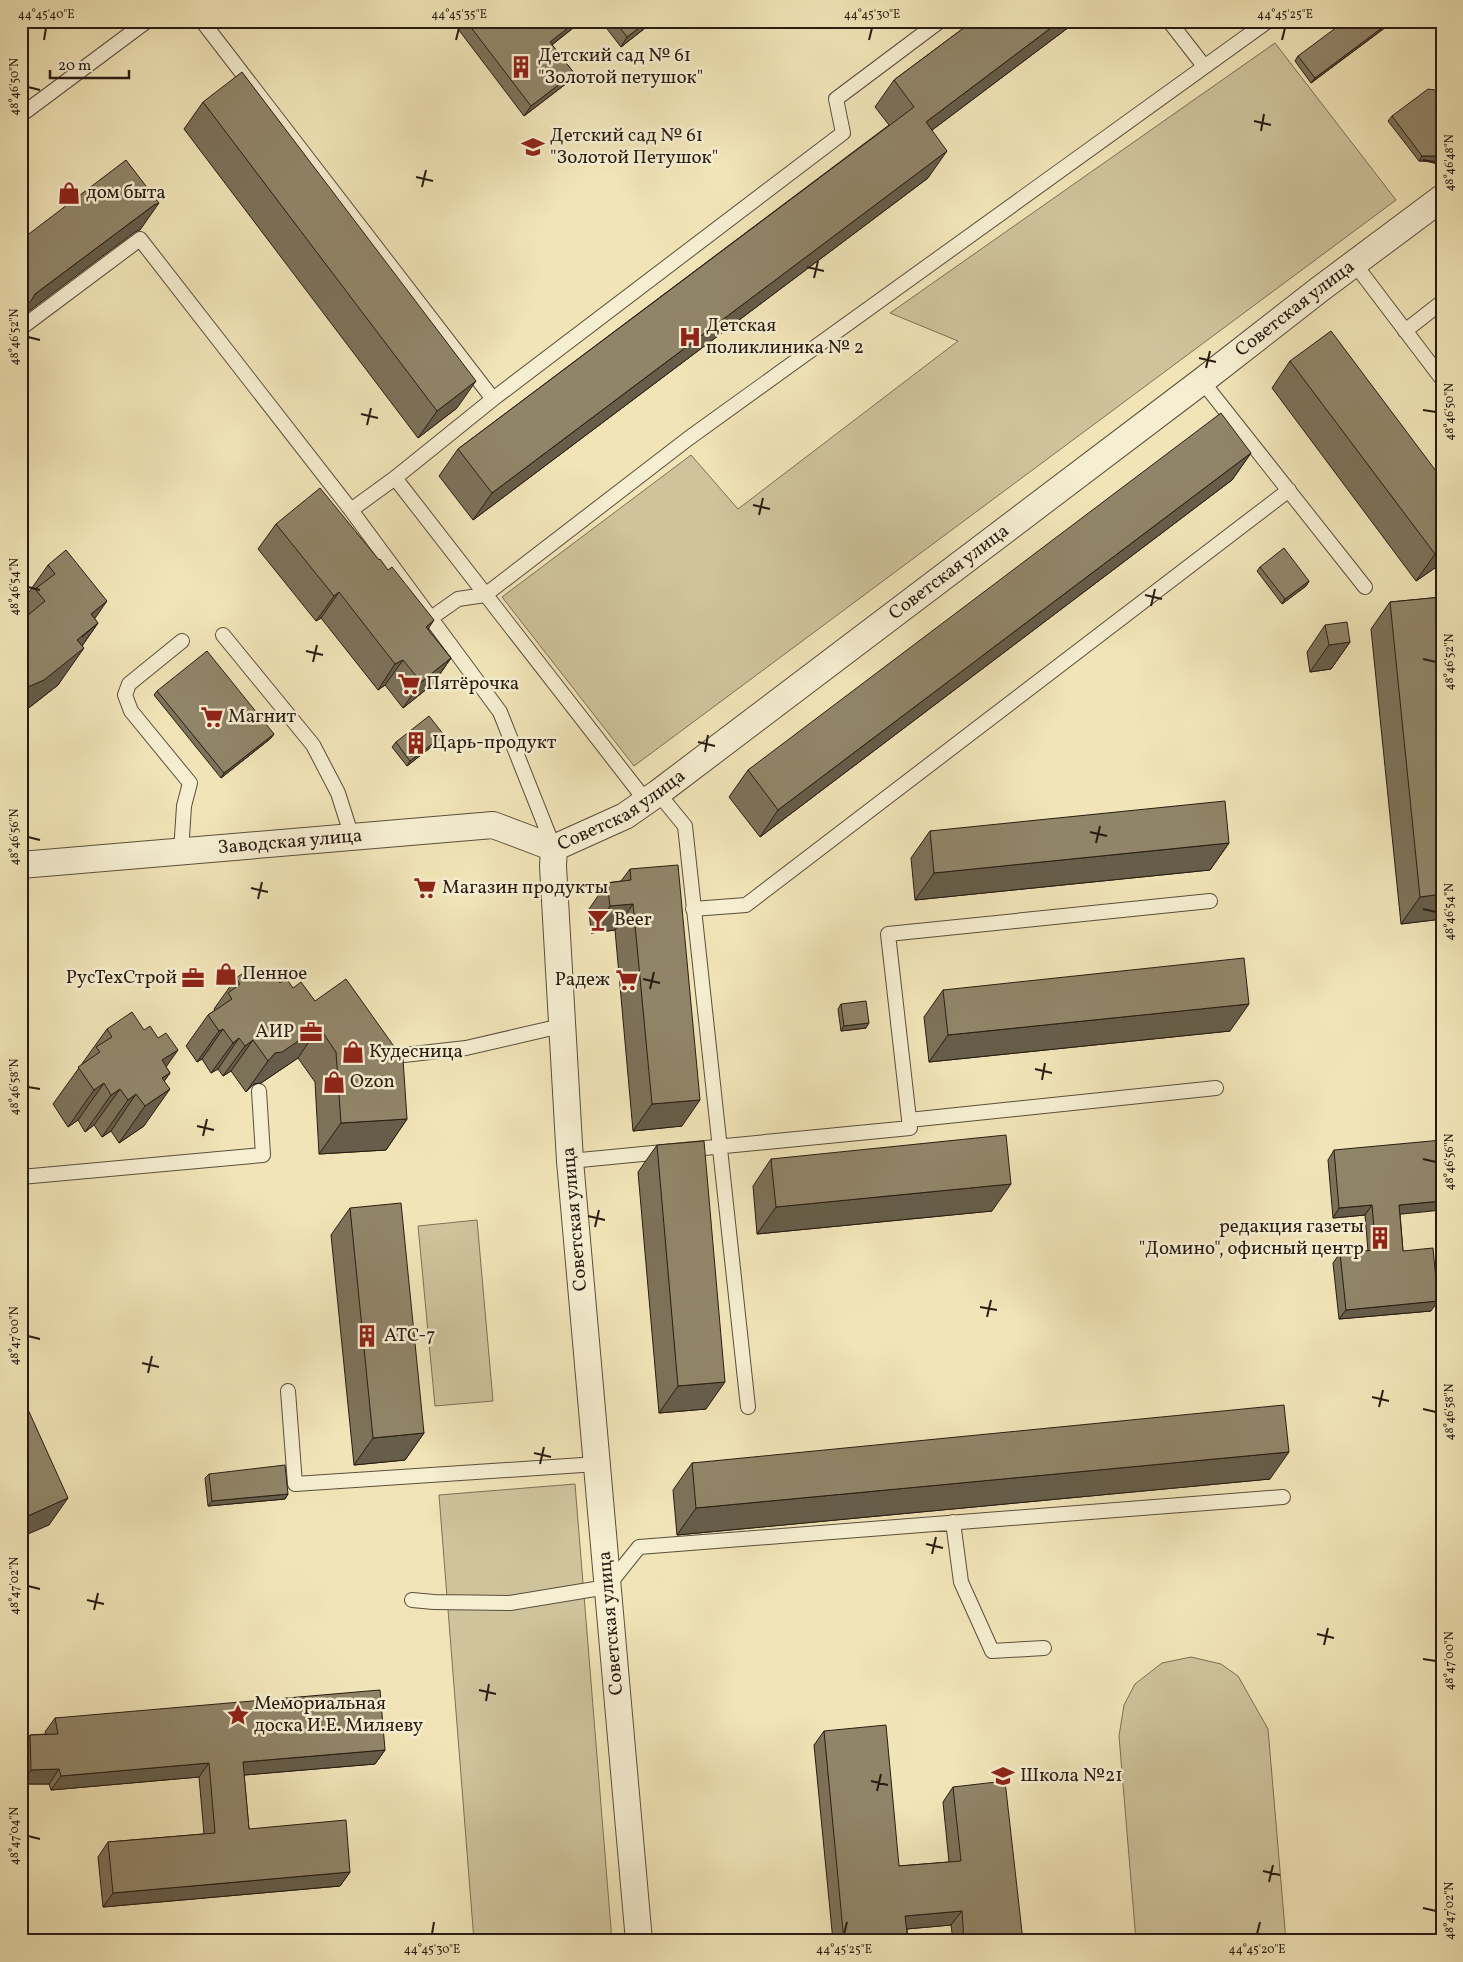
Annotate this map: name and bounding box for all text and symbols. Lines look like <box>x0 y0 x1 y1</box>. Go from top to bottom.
text: 44°45'40"E <box>18 7 74 23</box>
text: 44°45'35"E <box>431 7 487 23</box>
text: 44°45'30"E <box>844 7 900 23</box>
text: 44°45'25"E <box>1257 7 1313 23</box>
place label: Детский сад № 61 "Золотой петушок" <box>538 43 703 91</box>
scale bar <box>50 48 129 80</box>
building icon: Детский сад № 61 "Золотой петушок" <box>508 54 534 80</box>
text: 20 m <box>58 56 91 77</box>
text: 48°46'50"N <box>7 58 23 116</box>
place label: Детский сад № 61 "Золотой Петушок" <box>550 123 718 171</box>
school or university icon: Детский сад № 61 "Золотой Петушок" <box>520 134 546 160</box>
text: 48°46'48"N <box>1442 134 1458 192</box>
shop icon: дом быта <box>56 180 82 206</box>
place label: дом быта <box>86 180 166 206</box>
street label: Советская улица <box>1230 254 1360 363</box>
text: 48°46'52"N <box>7 308 23 366</box>
place label: Детская поликлиника № 2 <box>706 313 864 361</box>
hospital icon: Детская поликлиника № 2 <box>677 324 703 350</box>
text: 48°46'50"N <box>1442 383 1458 441</box>
street label: Советская улица <box>884 518 1015 627</box>
text: 48°46'54"N <box>7 558 23 616</box>
text: 48°46'52"N <box>1442 633 1458 691</box>
supermarket icon: Пятёрочка <box>396 671 422 697</box>
place label: Пятёрочка <box>426 671 519 697</box>
supermarket icon: Магнит <box>199 704 225 730</box>
place label: Магнит <box>228 704 296 730</box>
building icon: Царь-продукт <box>403 730 429 756</box>
place label: Царь-продукт <box>432 730 557 756</box>
street label: Советская улица <box>553 763 691 858</box>
text: 48°46'56"N <box>7 808 23 865</box>
street label: Заводская улица <box>217 823 363 861</box>
supermarket icon: Магазин продукты <box>412 875 438 901</box>
place label: Магазин продукты <box>442 875 608 901</box>
text: 48°46'54"N <box>1442 883 1458 941</box>
bar icon: Beer <box>585 907 611 933</box>
place label: Beer <box>614 907 652 933</box>
shop icon: Пенное <box>213 961 239 987</box>
place label: Пенное <box>242 961 307 987</box>
place label: РусТехСтрой <box>66 965 177 991</box>
office icon: РусТехСтрой <box>180 965 206 991</box>
place label: Радеж <box>555 967 610 993</box>
supermarket icon: Радеж <box>614 967 640 993</box>
place label: АИР <box>255 1019 294 1045</box>
office icon: АИР <box>298 1019 324 1045</box>
shop icon: Кудесница <box>340 1039 366 1065</box>
place label: Кудесница <box>369 1039 463 1065</box>
text: 48°46'58"N <box>7 1058 23 1115</box>
shop icon: Ozon <box>321 1069 347 1095</box>
place label: Ozon <box>350 1069 395 1095</box>
text: 48°46'56"N <box>1442 1133 1458 1190</box>
street label: Советская улица <box>556 1146 594 1292</box>
place label: редакция газеты "Домино", офисный центр <box>1139 1214 1364 1262</box>
building icon: редакция газеты "Домино", офисный центр <box>1367 1225 1393 1251</box>
text: 48°47'00"N <box>7 1306 23 1366</box>
building icon: АТС-7 <box>354 1323 380 1349</box>
place label: АТС-7 <box>384 1323 435 1349</box>
text: 48°46'58"N <box>1442 1383 1458 1440</box>
street label: Советская улица <box>592 1550 630 1696</box>
text: 48°47'02"N <box>7 1557 23 1615</box>
text: 48°47'00"N <box>1442 1631 1458 1691</box>
place label: Мемориальная доска И.Е. Миляеву <box>254 1691 423 1739</box>
place icon: Мемориальная доска И.Е. Миляеву <box>225 1702 251 1728</box>
school or university icon: Школа №21 <box>990 1763 1016 1789</box>
place label: Школа №21 <box>1020 1763 1123 1789</box>
text: 48°47'04"N <box>7 1807 23 1865</box>
text: 48°47'02"N <box>1442 1882 1458 1940</box>
text: 44°45'30"E <box>404 1942 460 1958</box>
text: 44°45'25"E <box>816 1942 872 1958</box>
text: 44°45'20"E <box>1229 1942 1285 1958</box>

